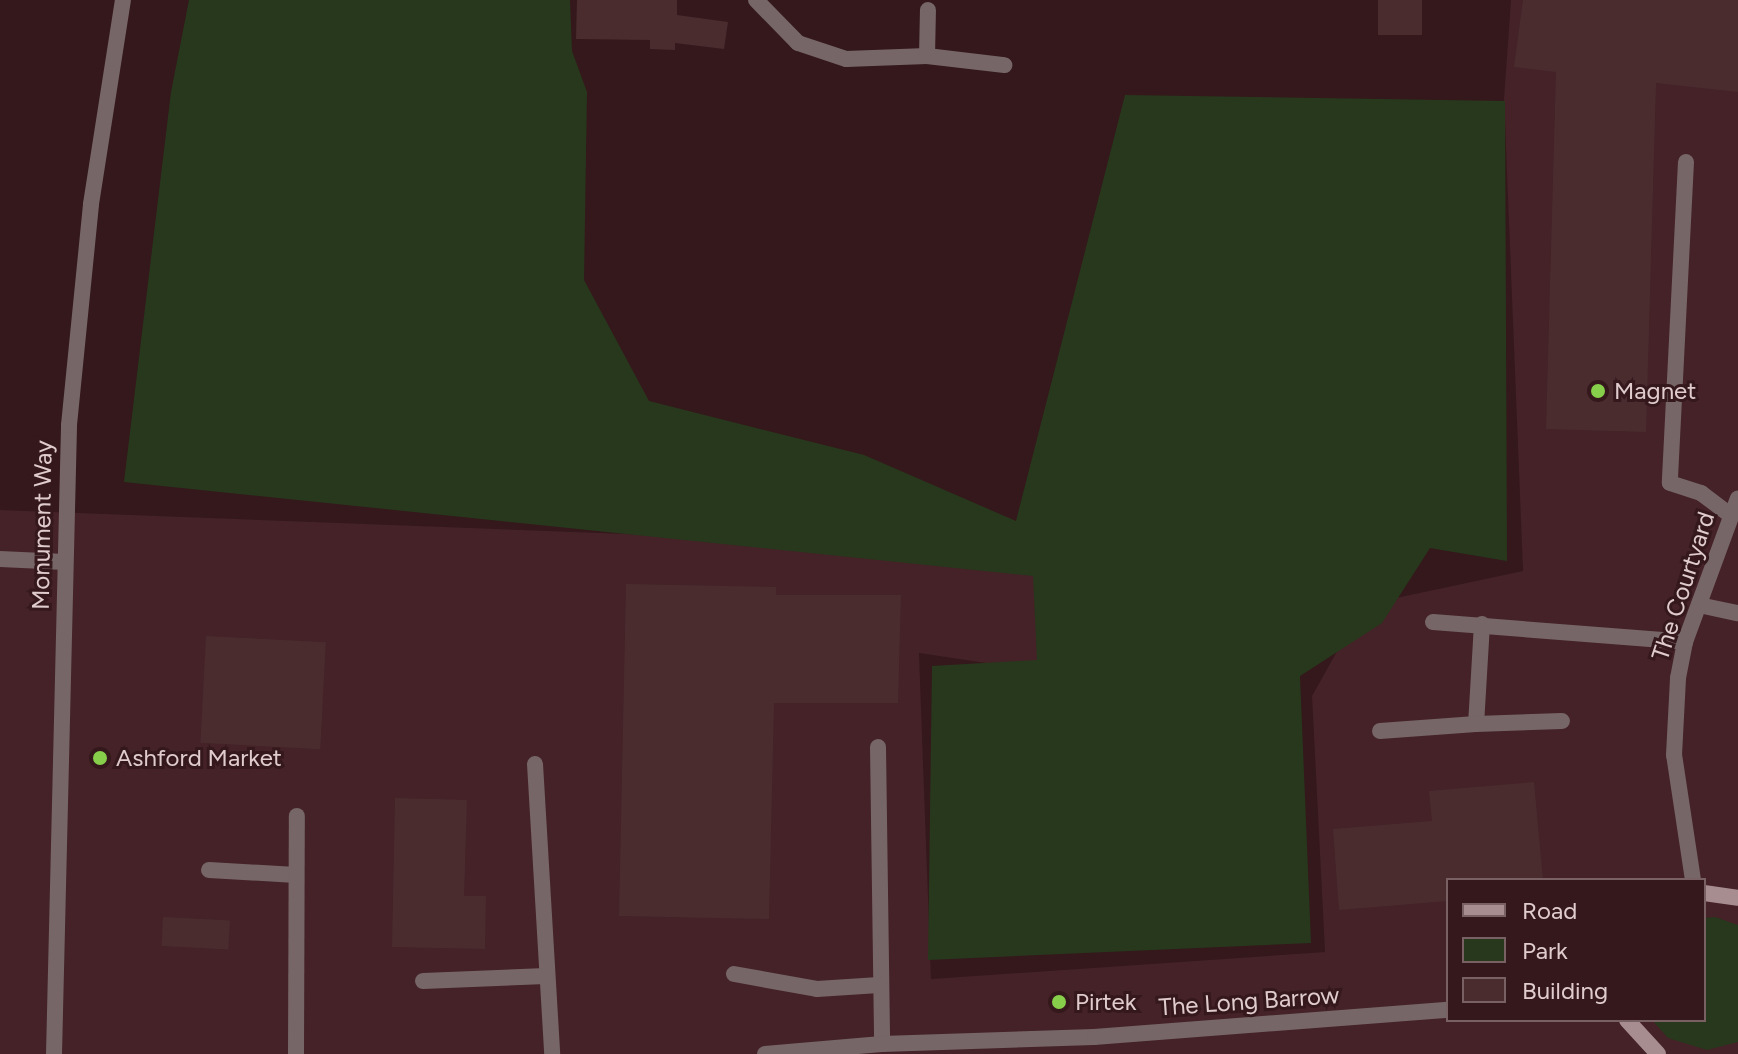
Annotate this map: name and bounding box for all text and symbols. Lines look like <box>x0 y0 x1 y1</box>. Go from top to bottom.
place label: Magnet <box>1614 377 1696 405</box>
marker: Magnet <box>1589 382 1607 400</box>
street label: Monument Way <box>26 440 58 610</box>
street label: The Courtyard <box>1645 508 1721 664</box>
place label: Ashford Market <box>116 744 282 772</box>
marker: Ashford Market <box>91 749 109 767</box>
legend <box>1446 878 1706 1022</box>
text: Road <box>1522 896 1577 925</box>
text: Park <box>1522 936 1568 965</box>
text: Building <box>1522 976 1608 1005</box>
street label: The Long Barrow <box>1158 980 1340 1022</box>
place label: Pirtek <box>1075 988 1136 1016</box>
marker: Pirtek <box>1050 993 1068 1011</box>

